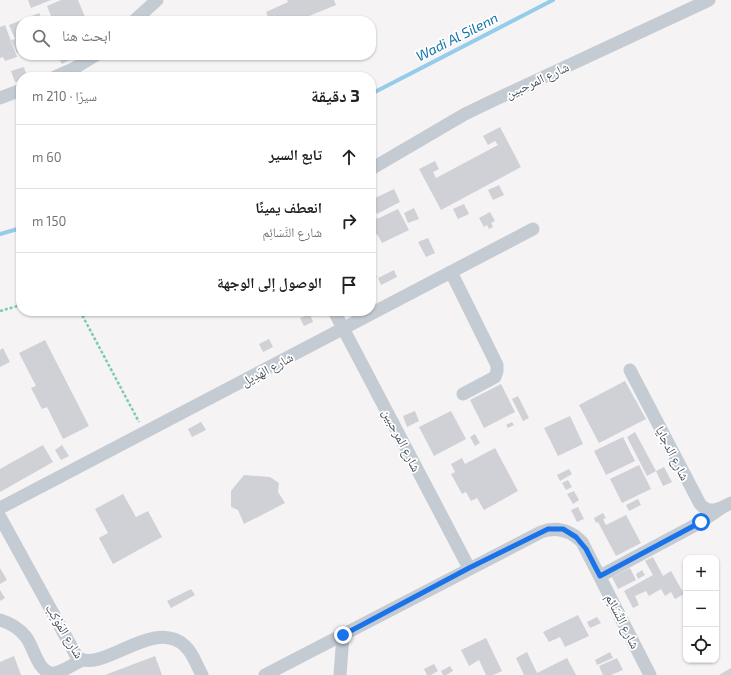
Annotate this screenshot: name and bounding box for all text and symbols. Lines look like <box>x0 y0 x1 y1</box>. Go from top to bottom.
water label: Wadi Al Silenn <box>413 9 501 65</box>
search box <box>16 16 376 60</box>
text: ابحث هنا <box>62 26 111 44</box>
icon: search <box>30 27 52 49</box>
street label: شارع المرحبين <box>503 58 572 104</box>
text: 3 دقيقة <box>311 85 360 105</box>
text: سيرًا · 210 m <box>32 88 97 104</box>
text: تابع السير <box>269 145 322 163</box>
icon: ahead <box>338 146 360 168</box>
text: 60 m <box>32 149 62 165</box>
text: انعطف يمينًا <box>255 198 322 216</box>
icon: right <box>338 210 360 232</box>
text: 150 m <box>32 213 66 229</box>
text: شارع النَّسَائِم <box>262 224 322 240</box>
text: الوصول إلى الوجهة <box>217 273 322 291</box>
icon: arrive <box>338 274 360 296</box>
street label: شارع الهَدِيل <box>238 349 297 391</box>
street label: شارع المرحبين <box>378 406 425 475</box>
street label: شارع الدجايا <box>651 423 694 484</box>
route start <box>692 513 710 531</box>
map controls <box>683 555 719 663</box>
button: + <box>683 555 719 591</box>
street label: شارع النَّسَائِم <box>601 591 644 652</box>
button: − <box>683 591 719 627</box>
street label: شارع المَوْكِب <box>41 601 88 662</box>
route end <box>334 626 352 644</box>
button: locate <box>683 627 719 663</box>

